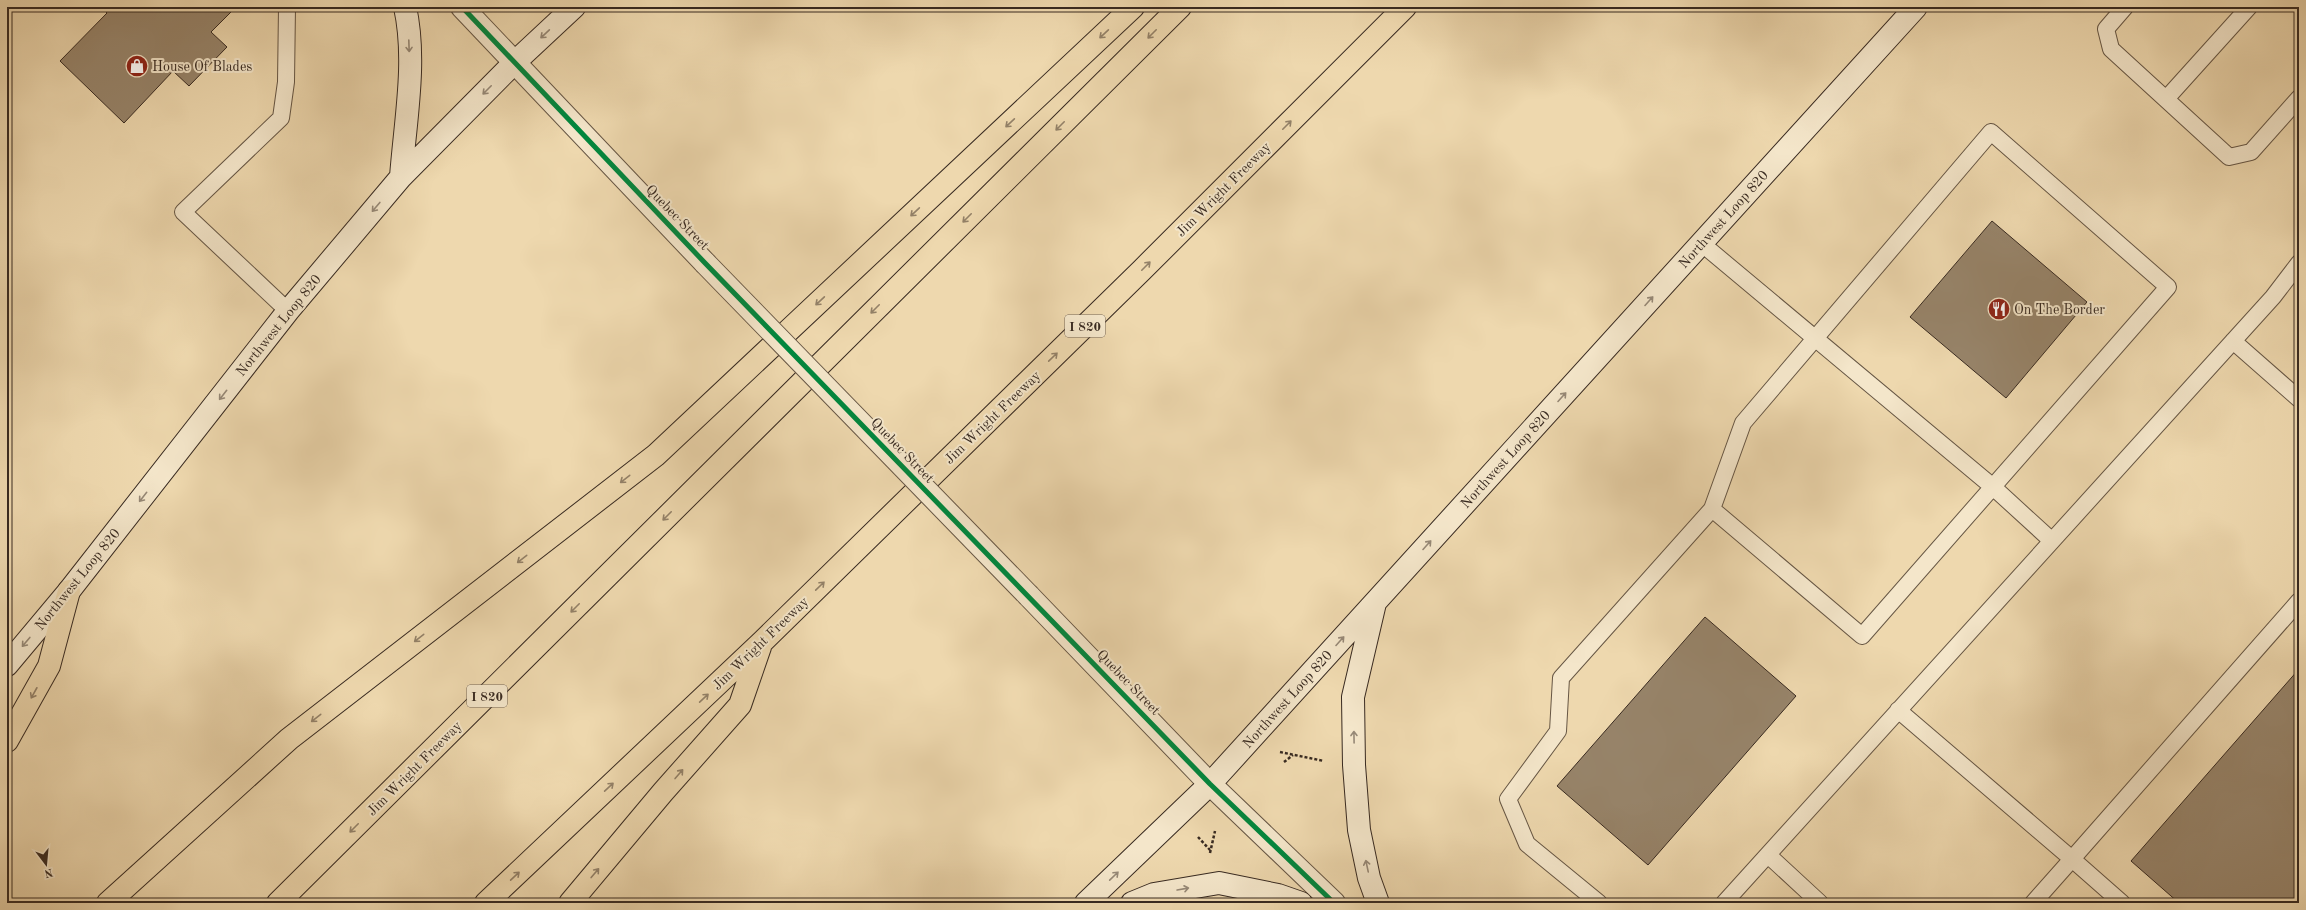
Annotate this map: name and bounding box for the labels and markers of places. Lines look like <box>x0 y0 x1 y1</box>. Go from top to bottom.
shop icon: House Of Blades <box>124 53 150 79</box>
place label: House Of Blades <box>152 60 252 74</box>
restaurant icon: On The Border <box>1986 296 2012 322</box>
place label: On The Border <box>2014 303 2105 317</box>

